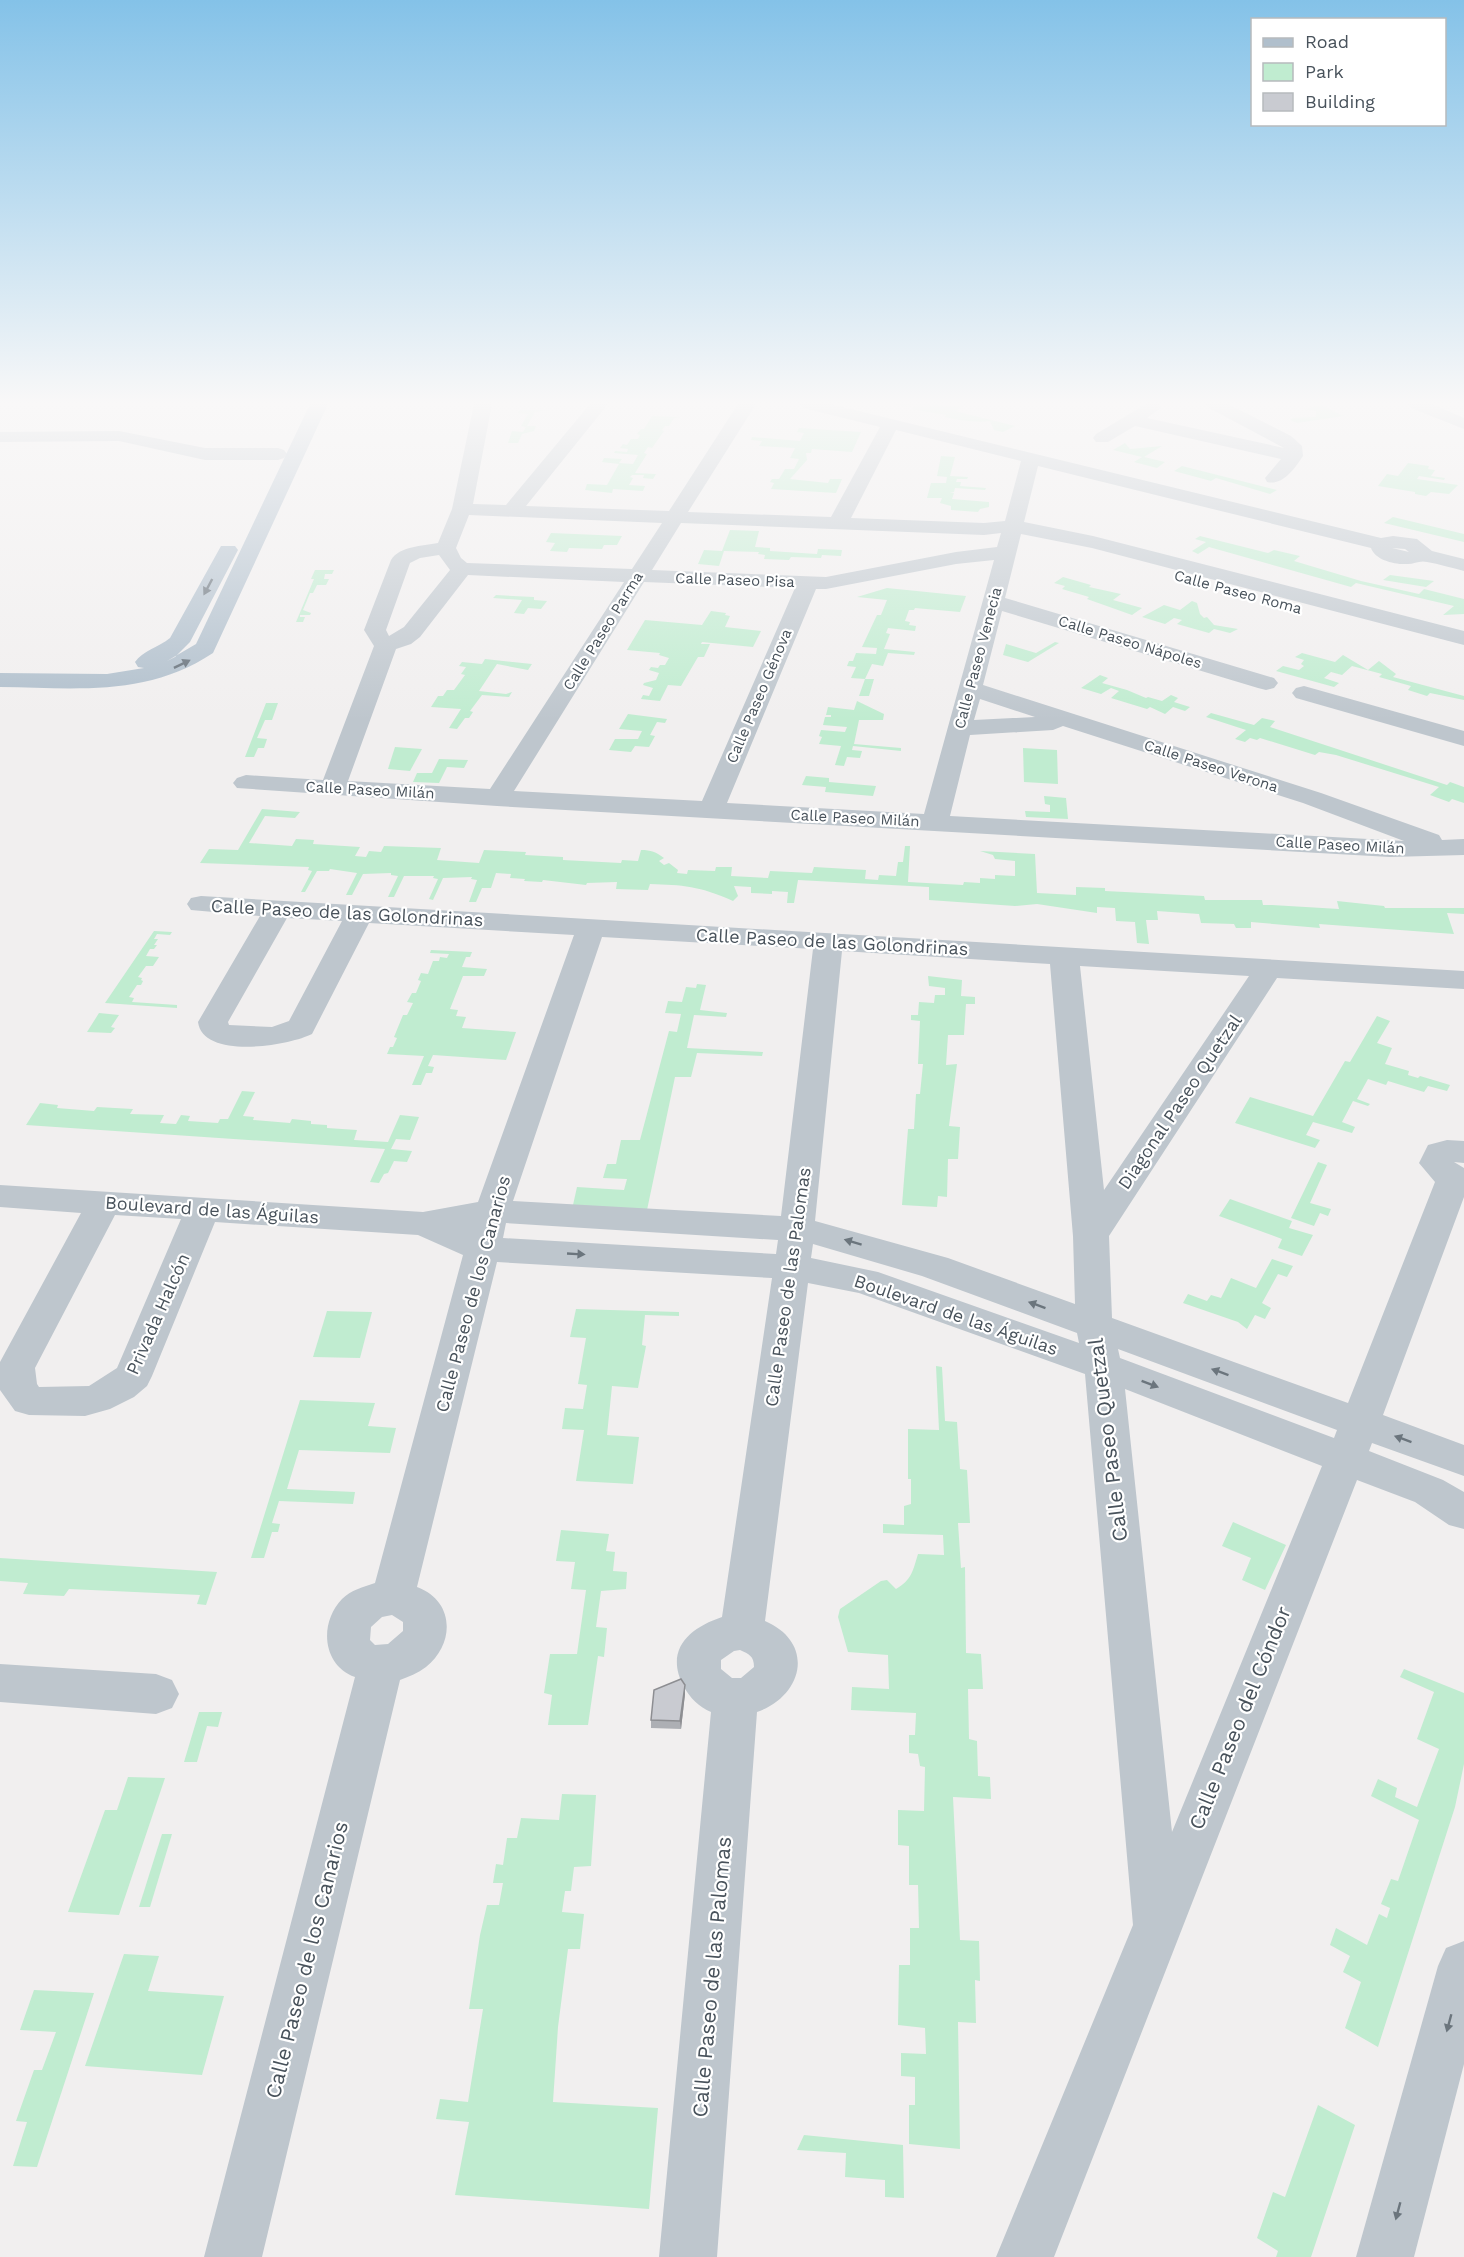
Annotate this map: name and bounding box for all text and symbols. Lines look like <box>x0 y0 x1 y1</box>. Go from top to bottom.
legend <box>1251 18 1446 126</box>
text: Road <box>1305 31 1349 52</box>
text: Park <box>1305 61 1344 82</box>
text: Building <box>1305 91 1375 112</box>
street label: Calle Paseo Roma <box>1172 566 1304 618</box>
street label: Calle Paseo Parma <box>559 568 647 694</box>
street label: Calle Paseo Pisa <box>675 569 796 591</box>
one-way arrow <box>204 578 214 596</box>
street label: Calle Paseo Venecia <box>950 585 1006 731</box>
street label: Calle Paseo Nápoles <box>1056 612 1204 672</box>
street label: Calle Paseo Génova <box>723 626 796 766</box>
one-way arrow <box>174 659 191 668</box>
street label: Calle Paseo Verona <box>1142 736 1281 796</box>
street label: Calle Paseo Milán <box>305 778 435 802</box>
street label: Calle Paseo Milán <box>790 806 920 830</box>
street label: Calle Paseo Milán <box>1275 833 1405 857</box>
street label: Calle Paseo de las Golondrinas <box>210 895 484 930</box>
street label: Calle Paseo de las Golondrinas <box>695 924 969 959</box>
street label: Diagonal Paseo Quetzal <box>1113 1010 1246 1193</box>
street label: Calle Paseo de las Palomas <box>760 1166 815 1408</box>
street label: Calle Paseo de los Canarios <box>431 1173 514 1414</box>
street label: Boulevard de las Águilas <box>105 1192 320 1227</box>
one-way arrow <box>844 1237 862 1246</box>
street label: Privada Halcón <box>121 1250 194 1378</box>
one-way arrow <box>567 1250 586 1259</box>
street label: Boulevard de las Águilas <box>852 1270 1061 1359</box>
one-way arrow <box>1028 1299 1046 1309</box>
street label: Calle Paseo Quetzal <box>1083 1336 1132 1543</box>
one-way arrow <box>1211 1367 1229 1377</box>
one-way arrow <box>1141 1380 1159 1389</box>
one-way arrow <box>1394 1434 1412 1444</box>
street label: Calle Paseo del Cóndor <box>1183 1602 1296 1833</box>
street label: Calle Paseo de los Canarios <box>260 1819 353 2101</box>
street label: Calle Paseo de las Palomas <box>687 1836 736 2118</box>
one-way arrow <box>1443 2014 1453 2032</box>
one-way arrow <box>1393 2202 1402 2220</box>

